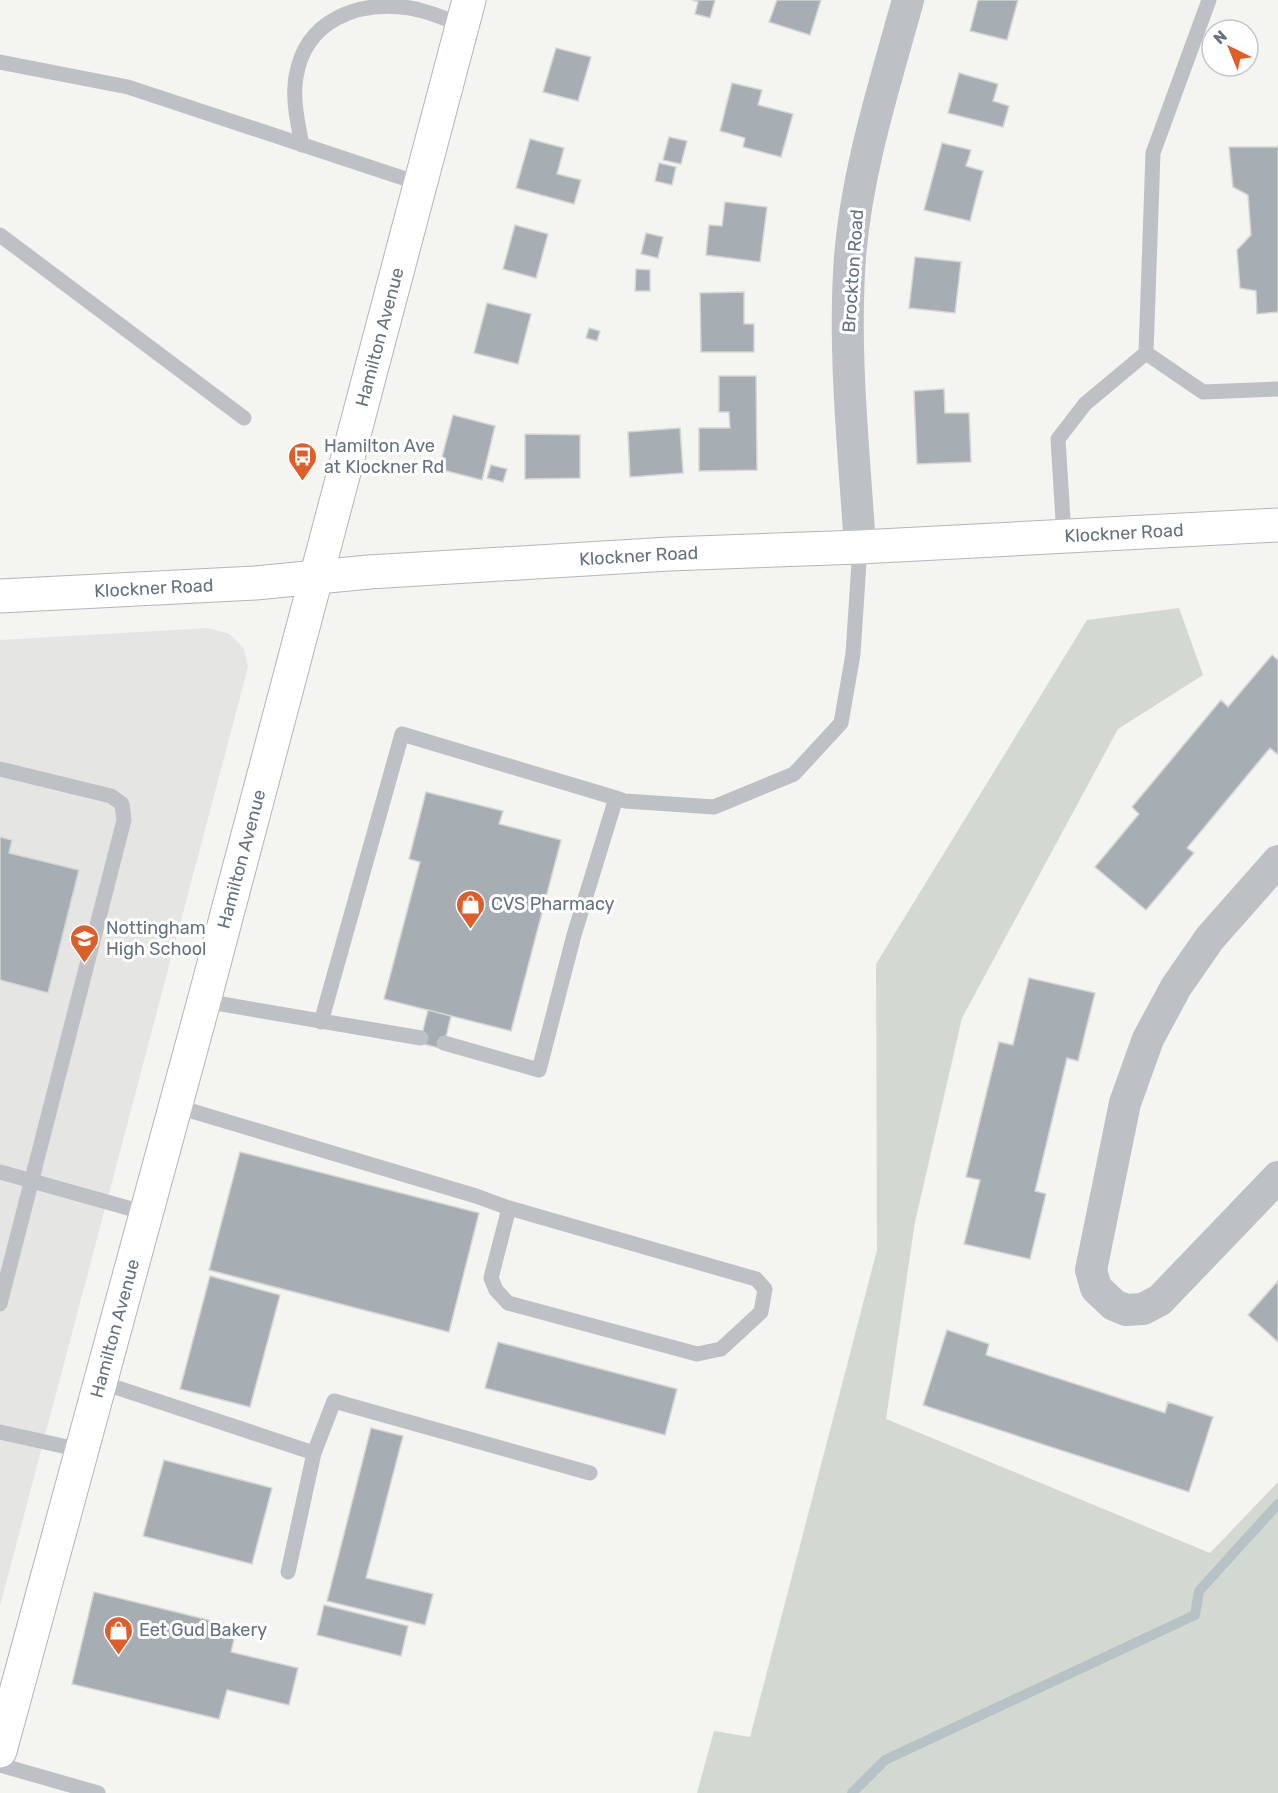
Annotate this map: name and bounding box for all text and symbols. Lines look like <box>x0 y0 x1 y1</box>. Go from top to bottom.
north arrow <box>1200 18 1260 78</box>
text: N <box>1209 27 1231 48</box>
street label: Brockton Road <box>838 209 868 333</box>
street label: Hamilton Avenue <box>351 265 409 409</box>
place label: Hamilton Ave at Klockner Rd <box>324 435 444 478</box>
bus stop icon: Hamilton Ave at Klockner Rd <box>287 440 319 482</box>
street label: Klockner Road <box>1064 519 1184 547</box>
street label: Klockner Road <box>578 542 699 570</box>
street label: Klockner Road <box>94 574 214 602</box>
street label: Hamilton Avenue <box>213 787 270 931</box>
shop icon: CVS Pharmacy <box>454 888 486 930</box>
place label: CVS Pharmacy <box>491 893 615 915</box>
place label: Nottingham High School <box>106 917 206 960</box>
school or university icon: Nottingham High School <box>69 922 101 964</box>
street label: Hamilton Avenue <box>86 1257 144 1400</box>
shop icon: Eet Gud Bakery <box>102 1614 134 1656</box>
place label: Eet Gud Bakery <box>139 1619 267 1641</box>

